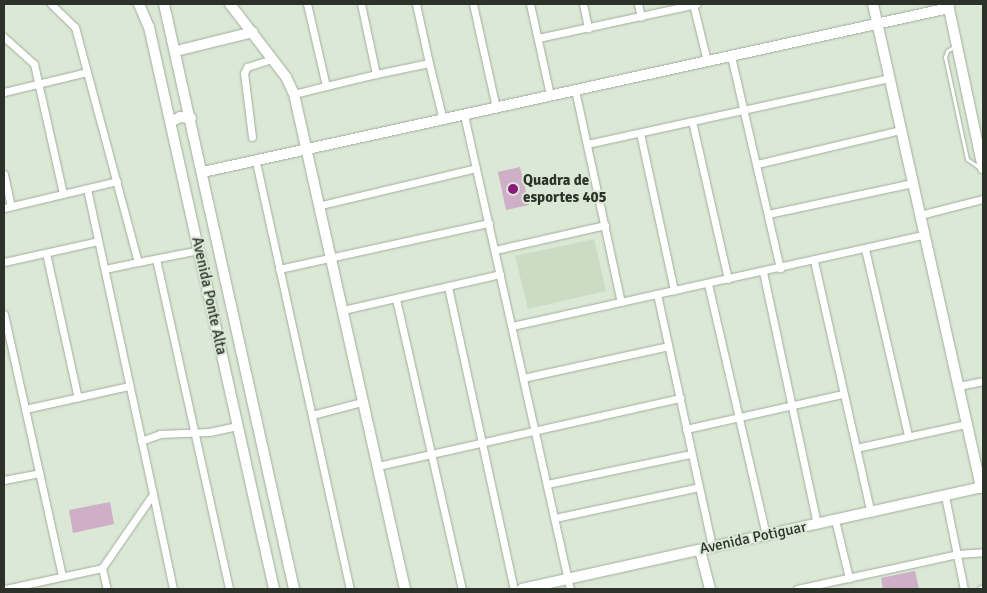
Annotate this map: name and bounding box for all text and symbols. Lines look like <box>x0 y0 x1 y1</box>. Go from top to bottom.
place label: Quadra de esportes 405 <box>523 171 607 206</box>
marker: Quadra de esportes 405 <box>507 183 519 195</box>
street label: Avenida Ponte Alta <box>188 235 230 357</box>
street label: Avenida Potiguar <box>698 518 808 558</box>

